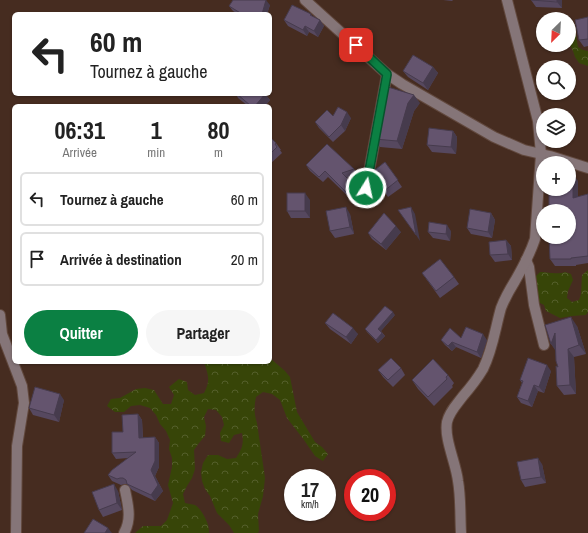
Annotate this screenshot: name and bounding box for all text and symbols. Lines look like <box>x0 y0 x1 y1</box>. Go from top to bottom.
north arrow <box>536 12 576 52</box>
map controls <box>536 12 576 244</box>
text: 60 m <box>90 23 142 61</box>
icon: left <box>24 28 76 80</box>
pin <box>339 28 373 62</box>
icon: arrive <box>345 34 367 56</box>
text: Tournez à gauche <box>90 59 207 84</box>
button: search <box>536 60 576 100</box>
button: layers <box>536 108 576 148</box>
text: 06:31 <box>55 114 105 146</box>
text: 1 <box>151 114 162 146</box>
text: 80 <box>208 114 230 146</box>
text: Arrivée <box>62 144 97 161</box>
text: min <box>147 144 165 161</box>
text: m <box>214 144 223 161</box>
button: + <box>536 156 576 196</box>
position arrow <box>345 167 387 209</box>
icon: left <box>26 188 48 210</box>
text: Tournez à gauche <box>60 189 164 210</box>
text: 60 m <box>231 189 258 210</box>
button: − <box>536 204 576 244</box>
icon: arrive <box>26 248 48 270</box>
text: Arrivée à destination <box>60 249 182 270</box>
text: 20 m <box>231 249 258 270</box>
button: Quitter <box>24 310 138 356</box>
button: Partager <box>146 310 260 356</box>
speed limit sign: 20 <box>344 469 396 521</box>
text: 17 <box>301 476 319 503</box>
text: km/h <box>301 498 319 511</box>

